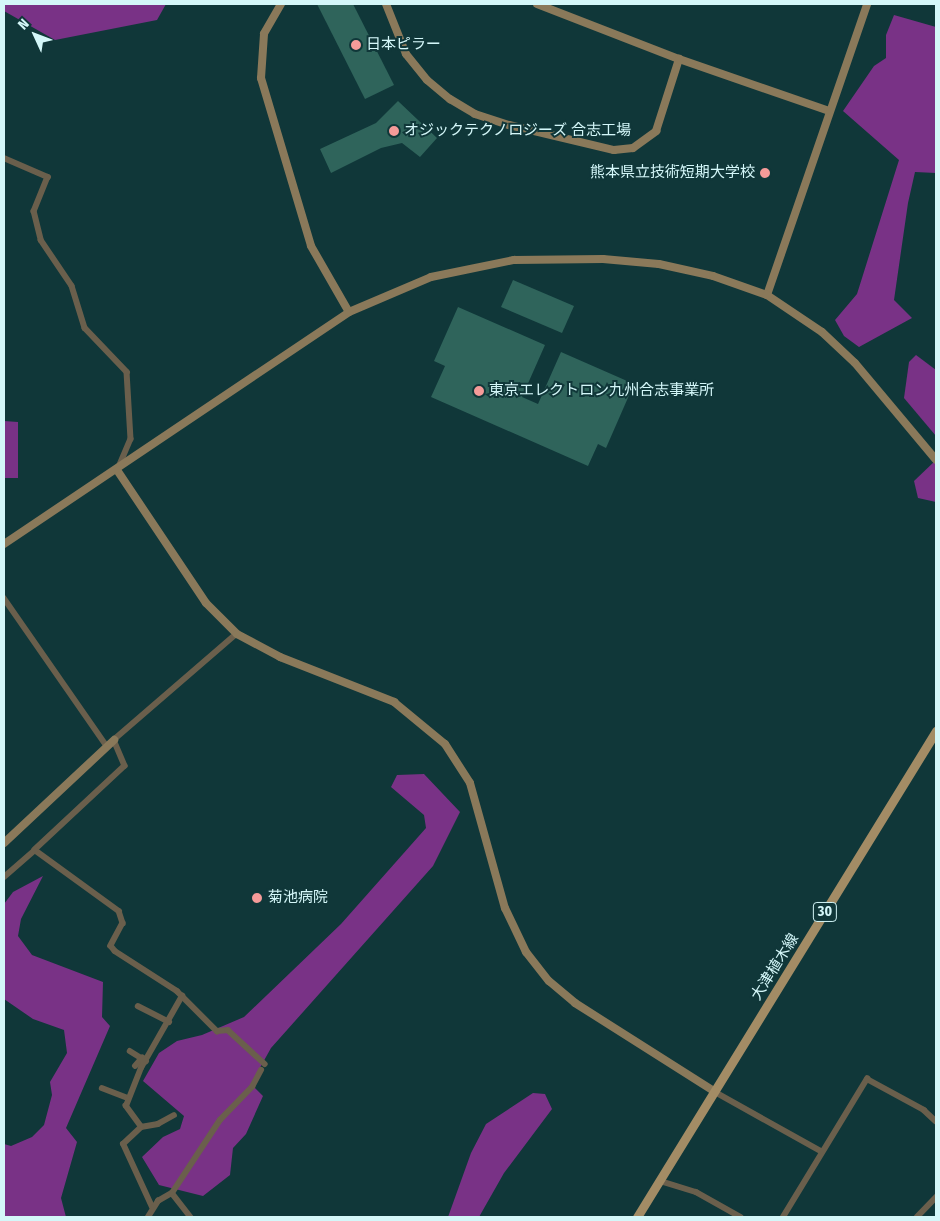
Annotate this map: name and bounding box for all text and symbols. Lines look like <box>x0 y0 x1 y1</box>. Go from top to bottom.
north arrow <box>10 10 60 60</box>
text: N <box>15 16 33 33</box>
place label: 日本ピラー <box>366 36 441 54</box>
marker: 日本ピラー <box>350 39 362 51</box>
place label: オジックテクノロジーズ 合志工場 <box>404 122 633 140</box>
marker: オジックテクノロジーズ 合志工場 <box>388 125 400 137</box>
place label: 熊本県立技術短期大学校 <box>590 164 755 182</box>
marker: 熊本県立技術短期大学校 <box>759 167 771 179</box>
place label: 東京エレクトロン九州合志事業所 <box>489 382 714 400</box>
marker: 東京エレクトロン九州合志事業所 <box>473 385 485 397</box>
place label: 菊池病院 <box>268 889 328 907</box>
marker: 菊池病院 <box>250 891 264 905</box>
road number: 30 <box>812 900 838 924</box>
street label: 大津植木線 <box>747 930 803 1004</box>

